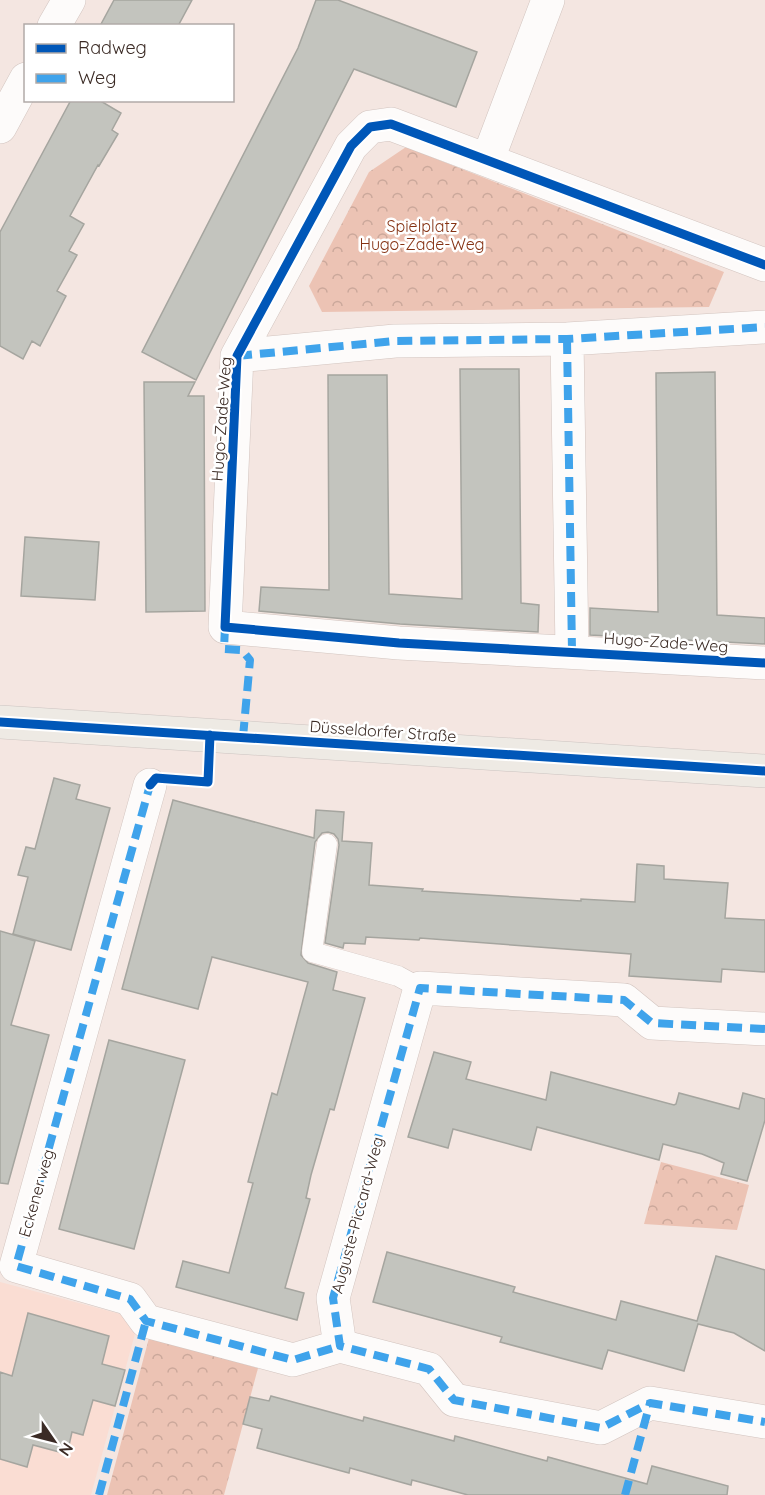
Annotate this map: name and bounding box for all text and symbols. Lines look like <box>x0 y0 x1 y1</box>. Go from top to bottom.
legend <box>24 24 234 102</box>
text: Radweg <box>78 36 147 59</box>
text: Weg <box>78 66 116 89</box>
park label: Spielplatz Hugo-Zade-Weg <box>359 216 485 254</box>
street label: Hugo-Zade-Weg <box>207 356 235 482</box>
street label: Hugo-Zade-Weg <box>603 628 729 656</box>
street label: Düsseldorfer Straße <box>309 716 457 746</box>
street label: Auguste-Piccard-Weg <box>326 1134 388 1296</box>
street label: Eckenerweg <box>14 1147 58 1239</box>
north arrow <box>24 1411 84 1471</box>
text: N <box>55 1439 78 1460</box>

